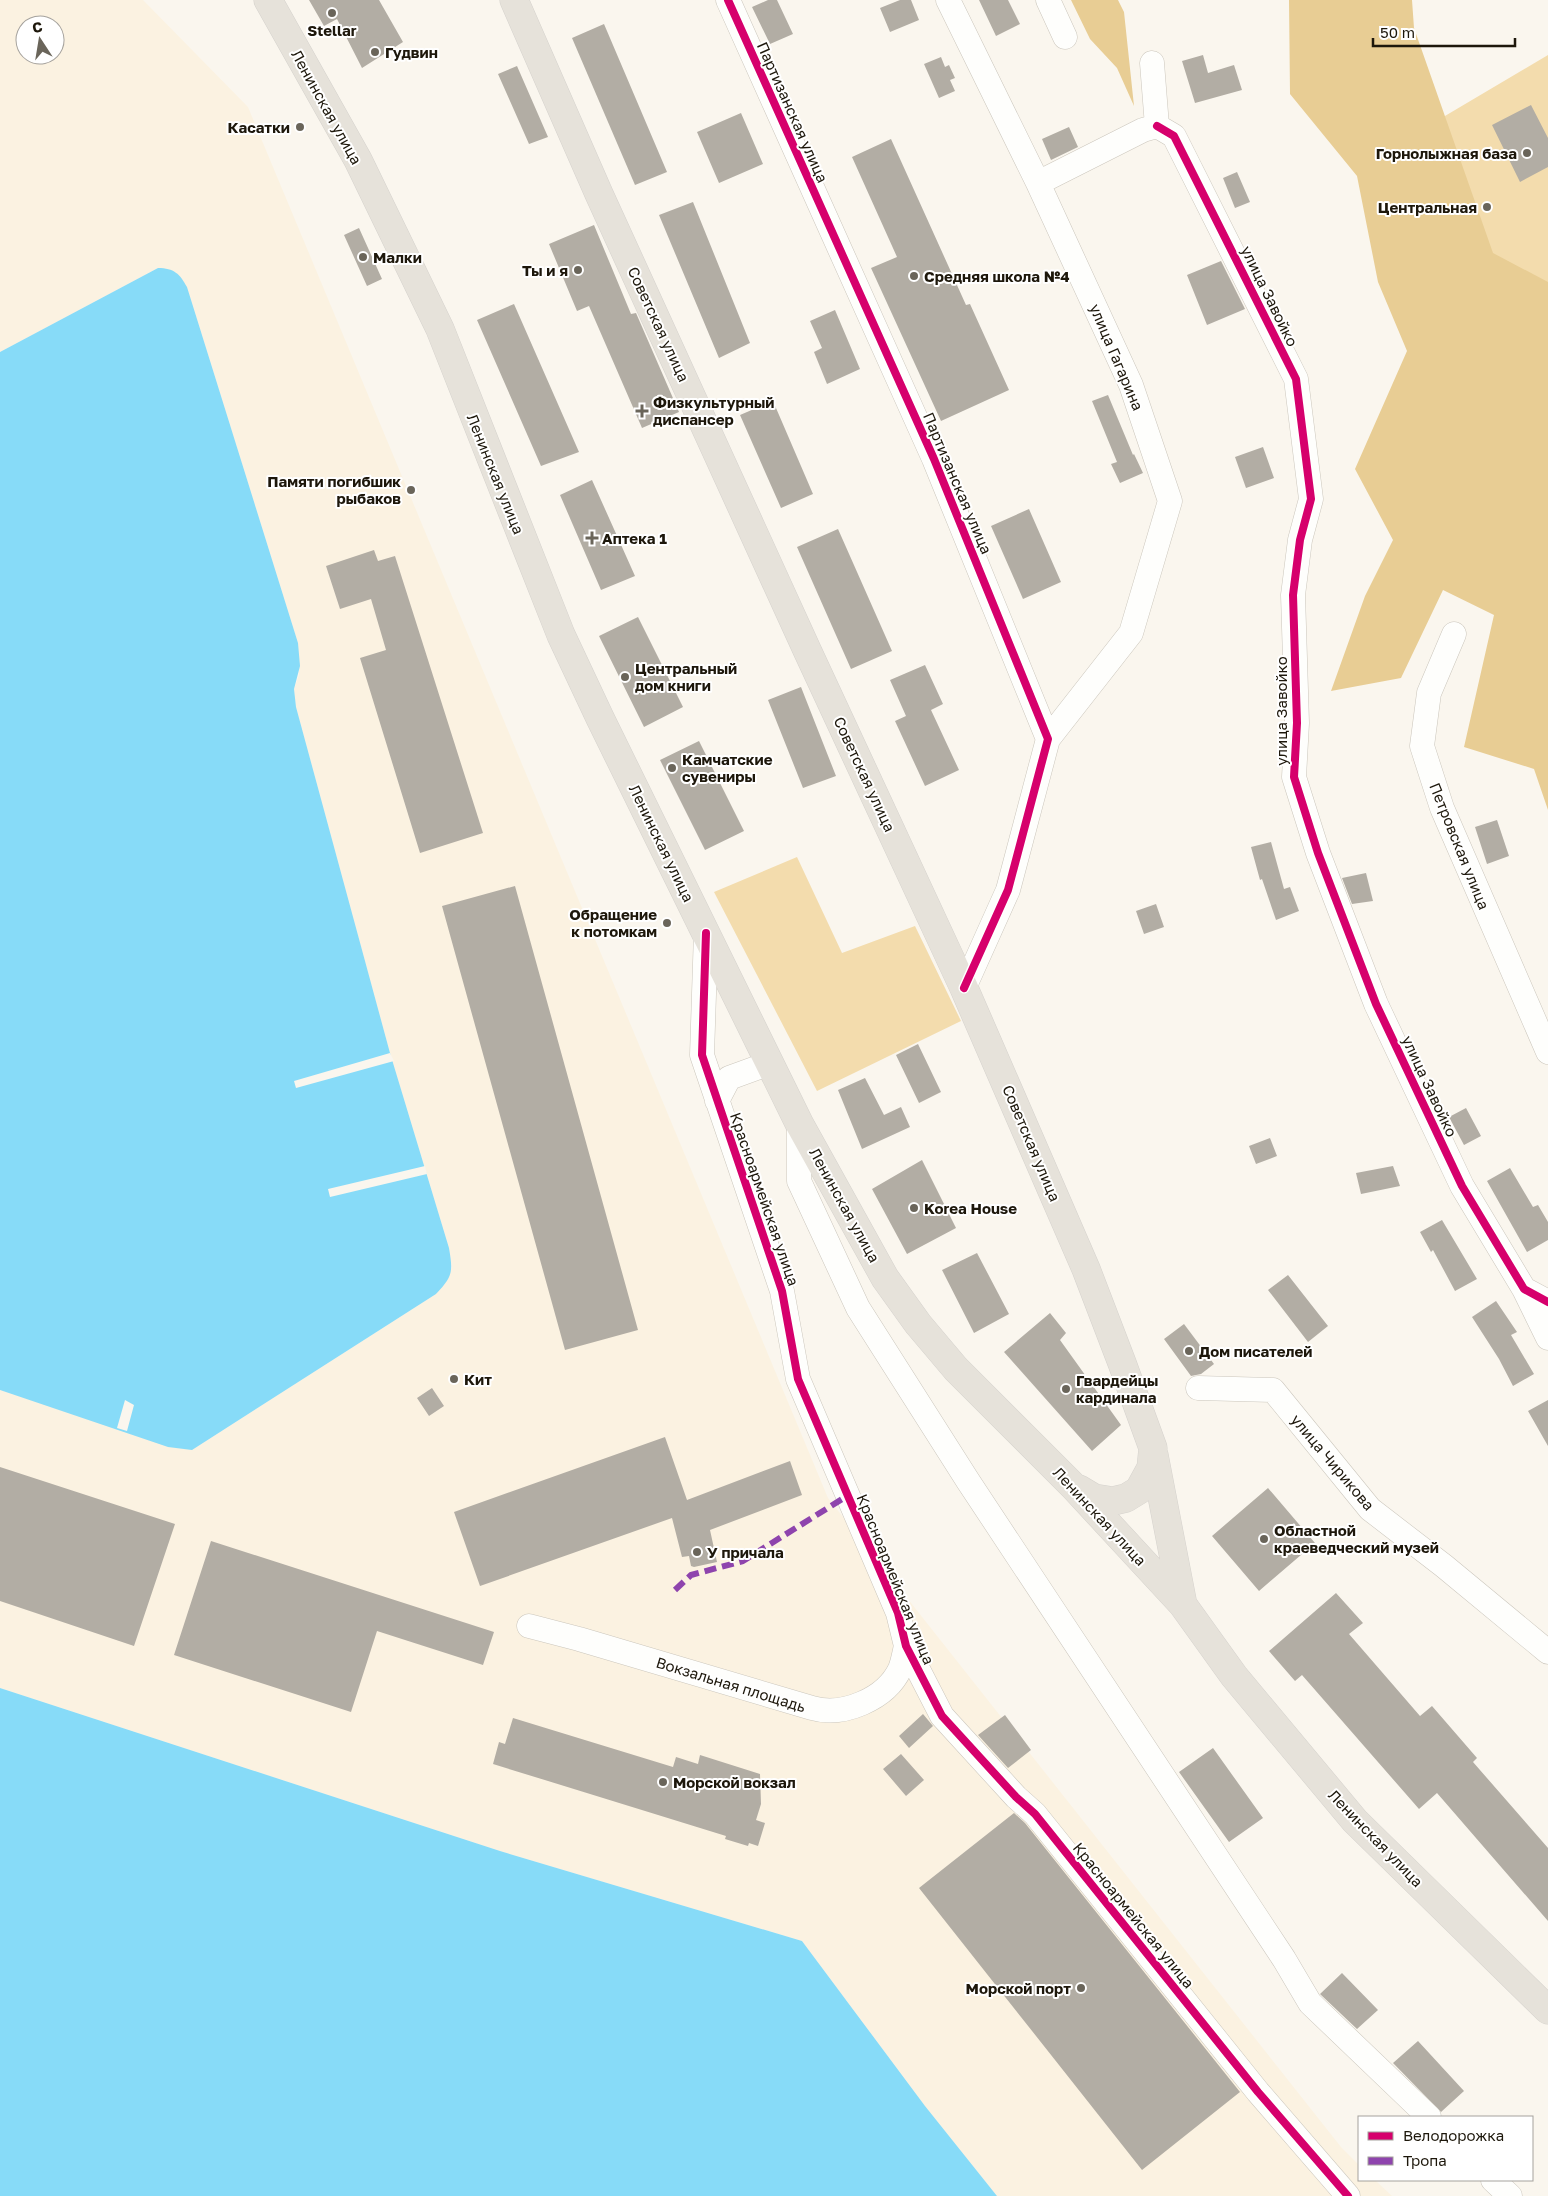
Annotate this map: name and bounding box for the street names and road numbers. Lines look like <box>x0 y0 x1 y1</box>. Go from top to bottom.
street label: Партизанская улица <box>754 39 832 185</box>
street label: Ленинская улица <box>288 47 366 167</box>
street label: улица Завойко <box>1238 243 1302 349</box>
street label: Советская улица <box>624 264 694 384</box>
street label: улица Гагарина <box>1086 301 1148 413</box>
street label: Партизанская улица <box>920 409 996 557</box>
street label: Ленинская улица <box>464 411 528 537</box>
street label: улица Завойко <box>1272 656 1290 766</box>
street label: Советская улица <box>830 714 900 834</box>
street label: Петровская улица <box>1426 780 1494 912</box>
street label: Ленинская улица <box>626 781 698 905</box>
street label: улица Завойко <box>1399 1032 1461 1140</box>
street label: Советская улица <box>999 1082 1065 1204</box>
street label: Красноармейская улица <box>727 1110 803 1288</box>
street label: Ленинская улица <box>806 1145 884 1265</box>
street label: улица Чирикова <box>1288 1410 1378 1514</box>
street label: Ленинская улица <box>1050 1463 1150 1569</box>
street label: Красноармейская улица <box>854 1491 938 1667</box>
street label: Вокзальная площадь <box>654 1653 808 1715</box>
street label: Ленинская улица <box>1325 1786 1427 1890</box>
street label: Красноармейская улица <box>1070 1839 1198 1991</box>

